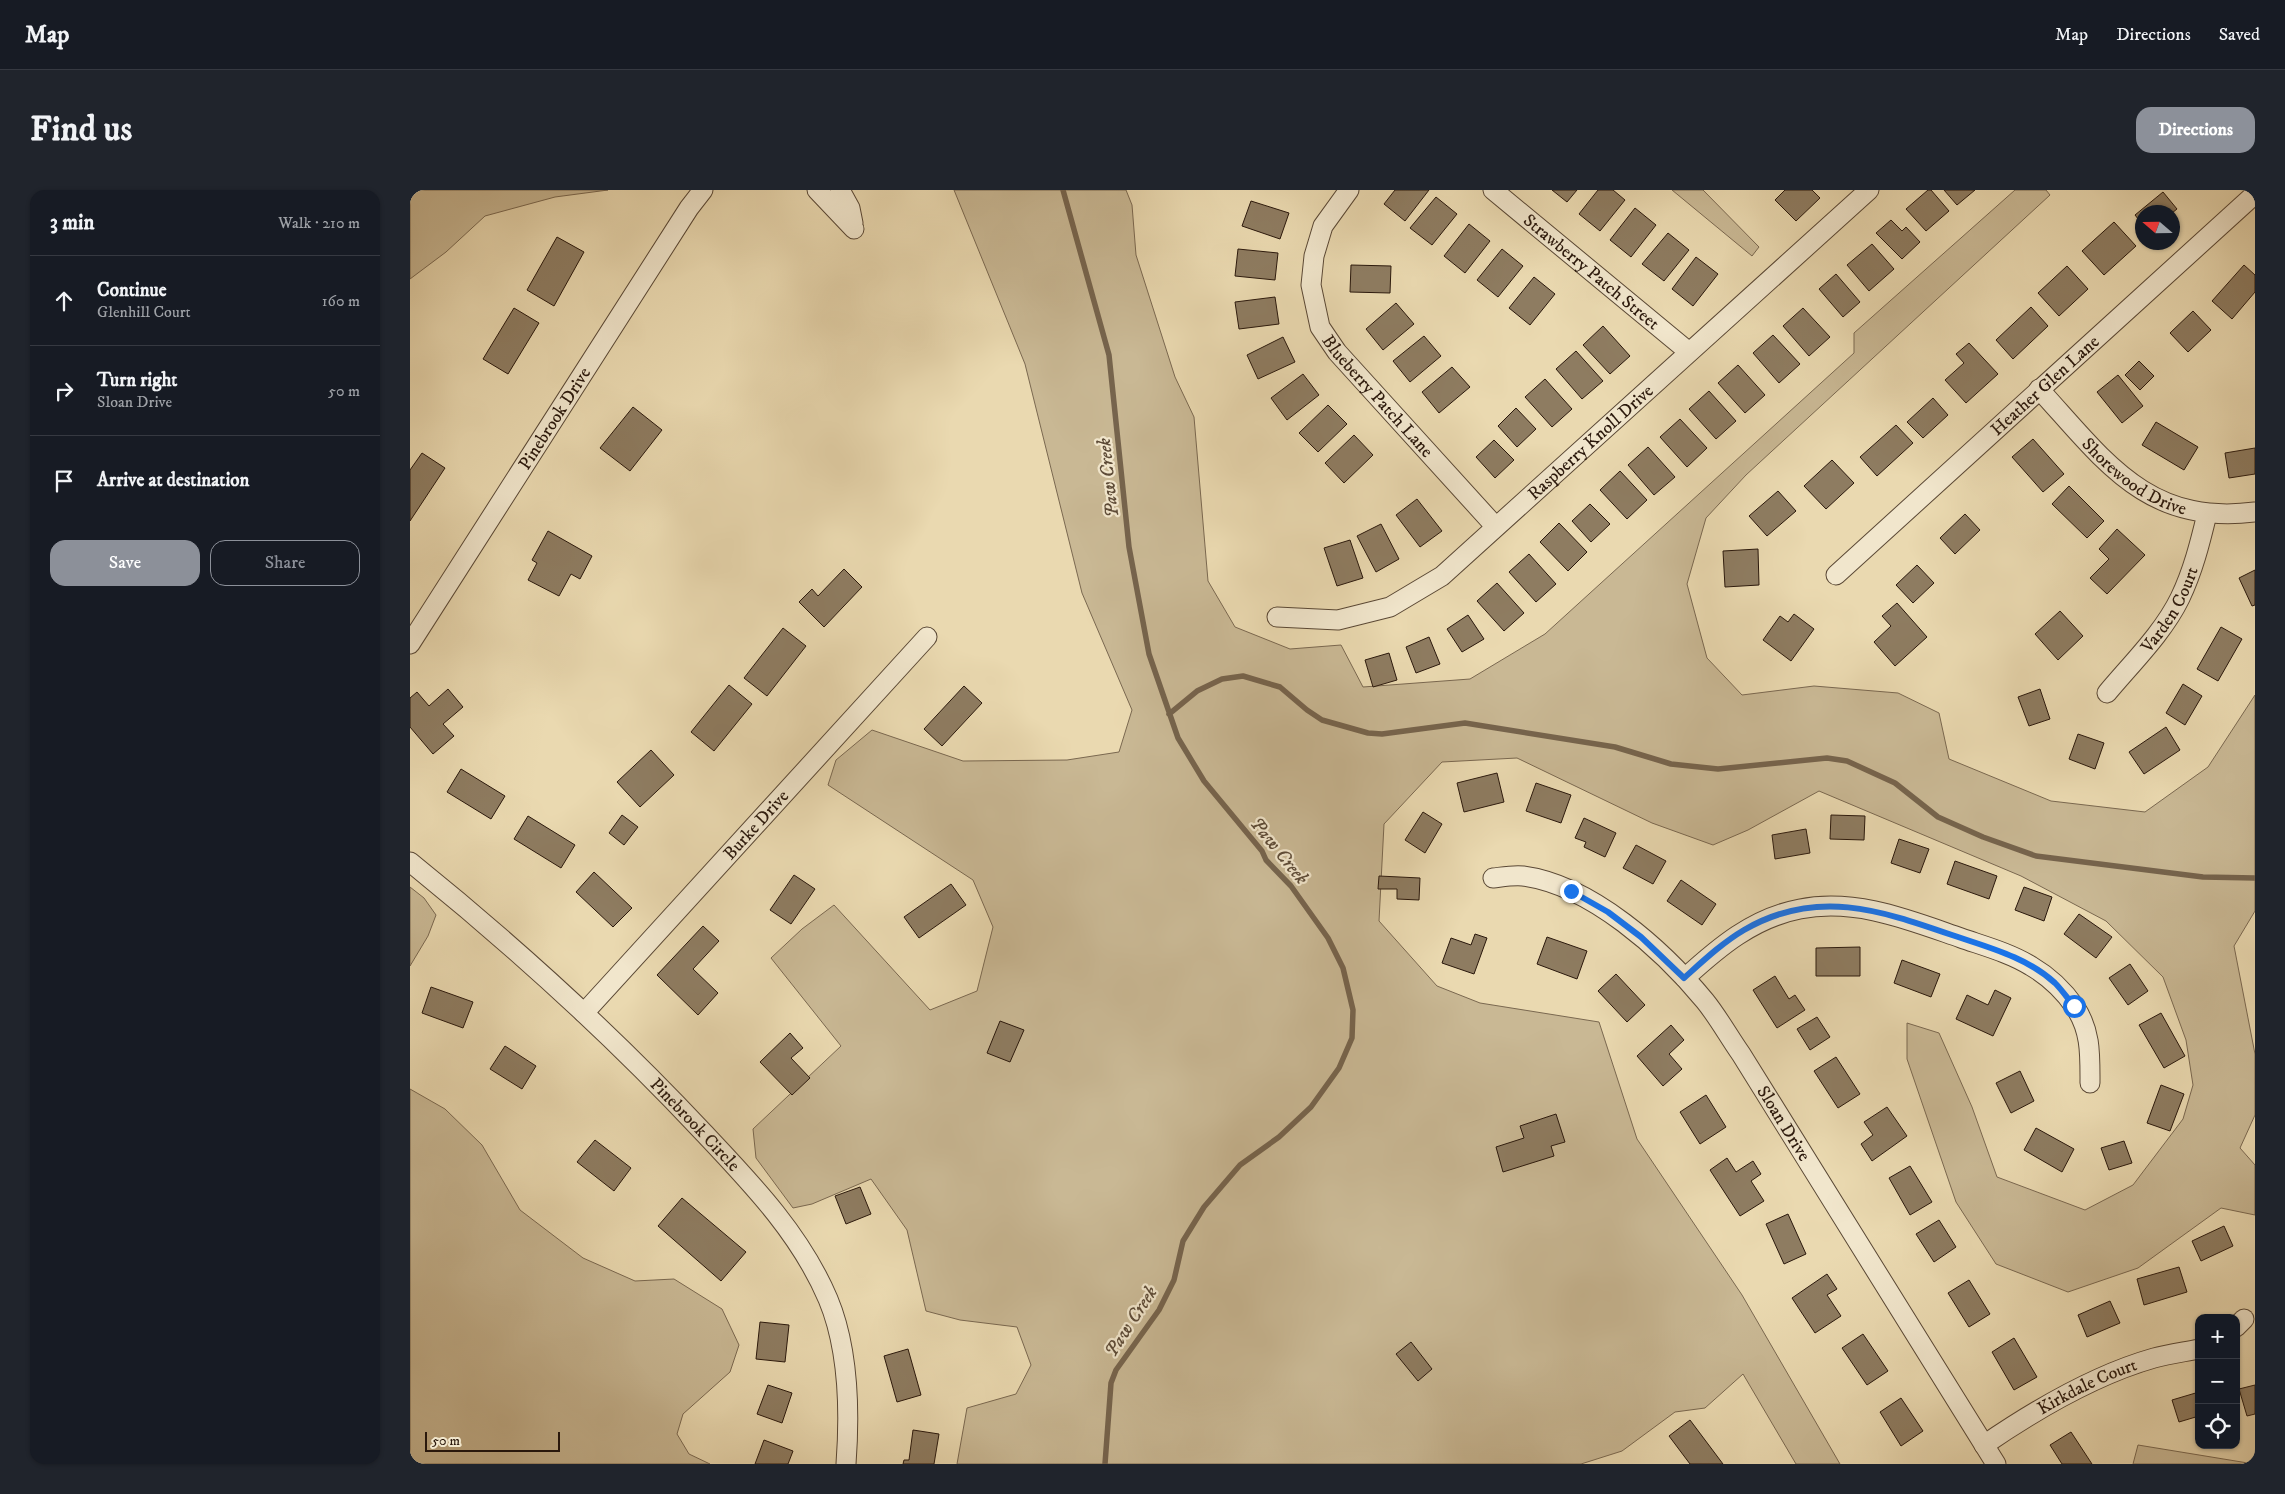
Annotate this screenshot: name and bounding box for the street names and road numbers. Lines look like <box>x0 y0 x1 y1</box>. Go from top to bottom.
street label: Strawberry Patch Street <box>1518 210 1664 335</box>
street label: Blueberry Patch Lane <box>1317 331 1437 463</box>
street label: Heather Glen Lane <box>1986 331 2104 441</box>
street label: Pinebrook Drive <box>514 363 596 474</box>
street label: Raspberry Knoll Drive <box>1523 380 1658 505</box>
street label: Shorewood Drive <box>2077 434 2189 521</box>
street label: Varden Court <box>2136 564 2204 658</box>
street label: Burke Drive <box>719 786 794 865</box>
street label: Pinebrook Circle <box>645 1074 744 1176</box>
street label: Sloan Drive <box>1752 1082 1815 1165</box>
street label: Kirkdale Court <box>2034 1354 2140 1420</box>

